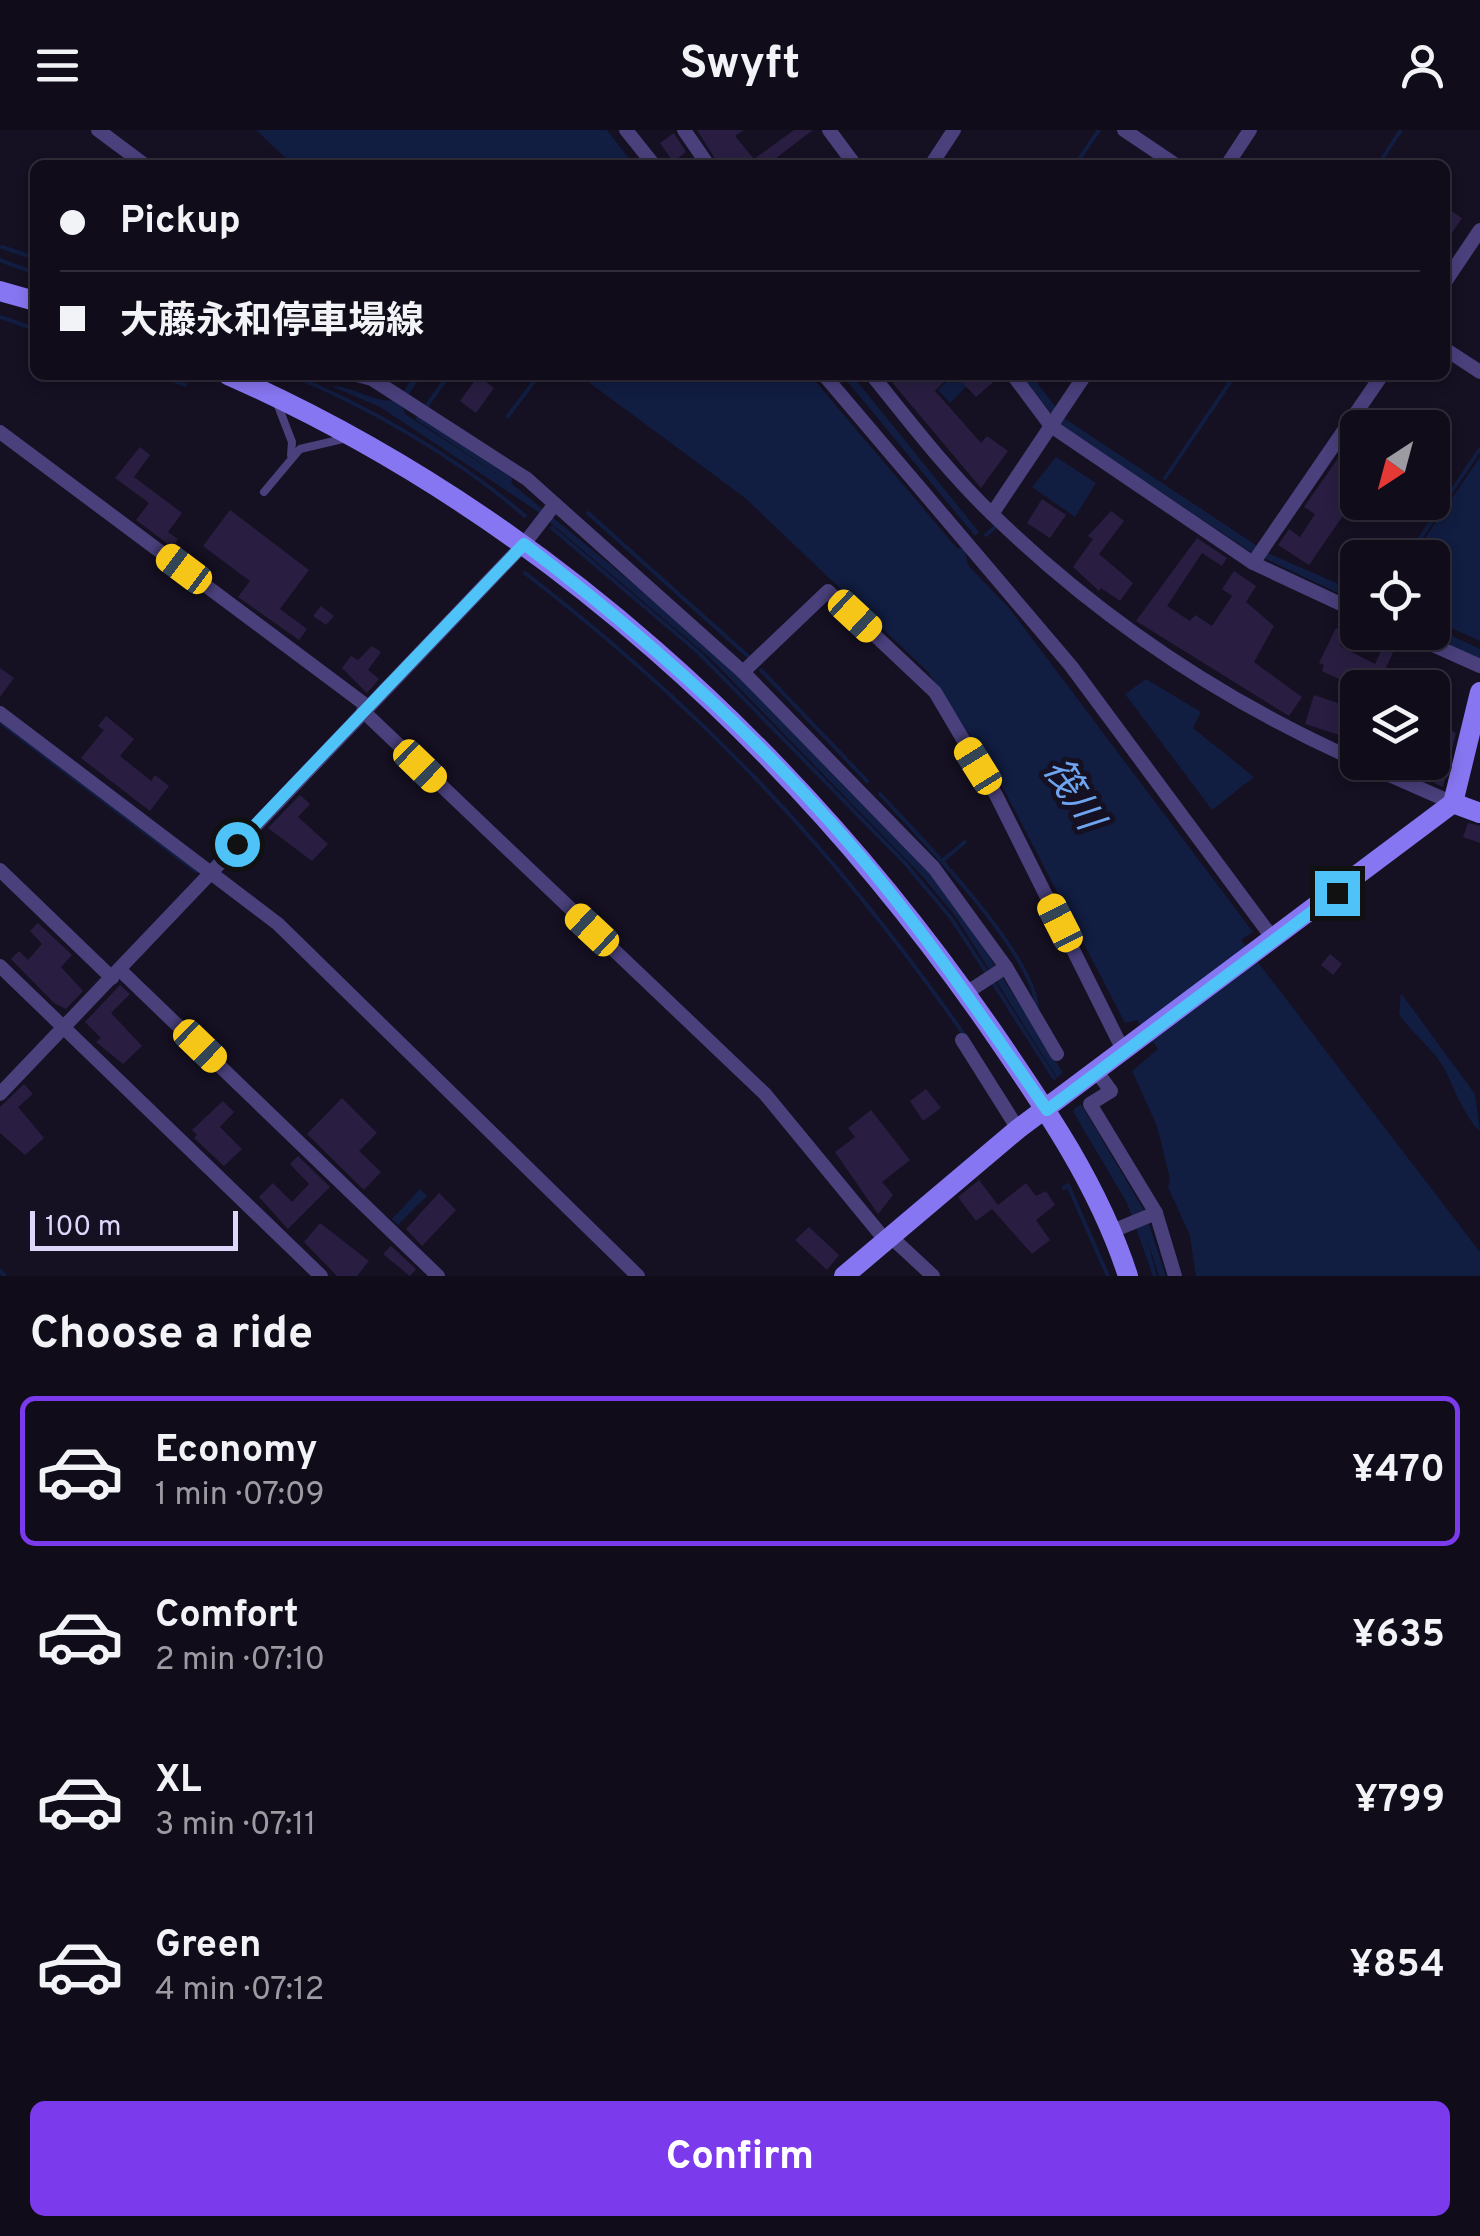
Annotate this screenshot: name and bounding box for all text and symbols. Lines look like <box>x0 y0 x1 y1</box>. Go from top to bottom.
text: Swyft <box>680 37 800 94</box>
icon: menu <box>30 38 85 93</box>
icon: person <box>1395 38 1450 93</box>
text: Pickup <box>120 198 241 247</box>
text: 大藤永和停車場線 <box>120 299 424 348</box>
north arrow <box>1340 410 1450 520</box>
map controls <box>1340 410 1450 780</box>
car <box>151 539 217 599</box>
button: locate <box>1340 540 1450 650</box>
car <box>823 585 887 647</box>
button: layers <box>1340 670 1450 780</box>
car <box>949 733 1007 799</box>
car <box>388 734 452 798</box>
water label: 筏川 <box>1030 750 1114 843</box>
route start <box>215 822 260 867</box>
route end <box>1315 871 1360 916</box>
car <box>1033 889 1087 957</box>
car <box>560 899 624 961</box>
car <box>168 1014 232 1078</box>
scale bar <box>30 1206 238 1250</box>
text: 100 m <box>45 1210 121 1246</box>
text: Choose a ride <box>30 1307 313 1364</box>
icon: car <box>35 1426 125 1516</box>
text: Economy <box>155 1427 317 1476</box>
text: ¥470 <box>1352 1447 1445 1496</box>
text: 1 min · 07:09 <box>155 1476 325 1516</box>
icon: car <box>35 1591 125 1681</box>
text: Comfort <box>155 1592 299 1641</box>
text: ¥635 <box>1353 1612 1445 1661</box>
text: 2 min · 07:10 <box>155 1641 325 1681</box>
icon: car <box>35 1756 125 1846</box>
text: XL <box>155 1757 202 1806</box>
text: ¥799 <box>1355 1777 1445 1826</box>
text: 3 min · 07:11 <box>155 1806 316 1846</box>
icon: car <box>35 1921 125 2011</box>
text: Green <box>155 1922 261 1971</box>
text: ¥854 <box>1350 1942 1445 1991</box>
text: 4 min · 07:12 <box>155 1971 324 2011</box>
button: Confirm <box>30 2101 1450 2216</box>

